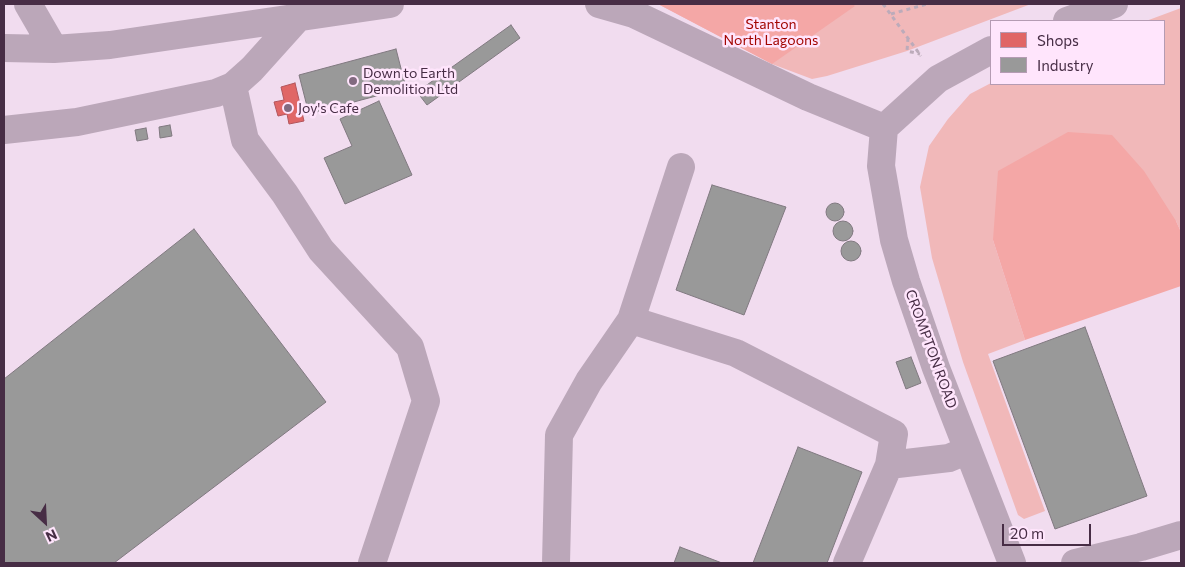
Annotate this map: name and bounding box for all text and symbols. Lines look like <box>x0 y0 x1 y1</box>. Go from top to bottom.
park label: Stanton North Lagoons <box>724 16 818 48</box>
legend <box>990 20 1165 85</box>
text: Shops <box>1037 31 1079 49</box>
text: Industry <box>1037 56 1094 74</box>
place label: Down to Earth Demolition Ltd <box>363 65 458 98</box>
marker: Down to Earth Demolition Ltd <box>347 75 359 87</box>
place label: Joy's Cafe <box>298 100 359 116</box>
marker: Joy's Cafe <box>282 102 294 114</box>
street label: CROMPTON ROAD <box>902 287 960 411</box>
north arrow <box>20 497 70 547</box>
scale bar <box>1005 514 1094 546</box>
text: 20 m <box>1010 524 1044 542</box>
text: N <box>43 526 60 546</box>

